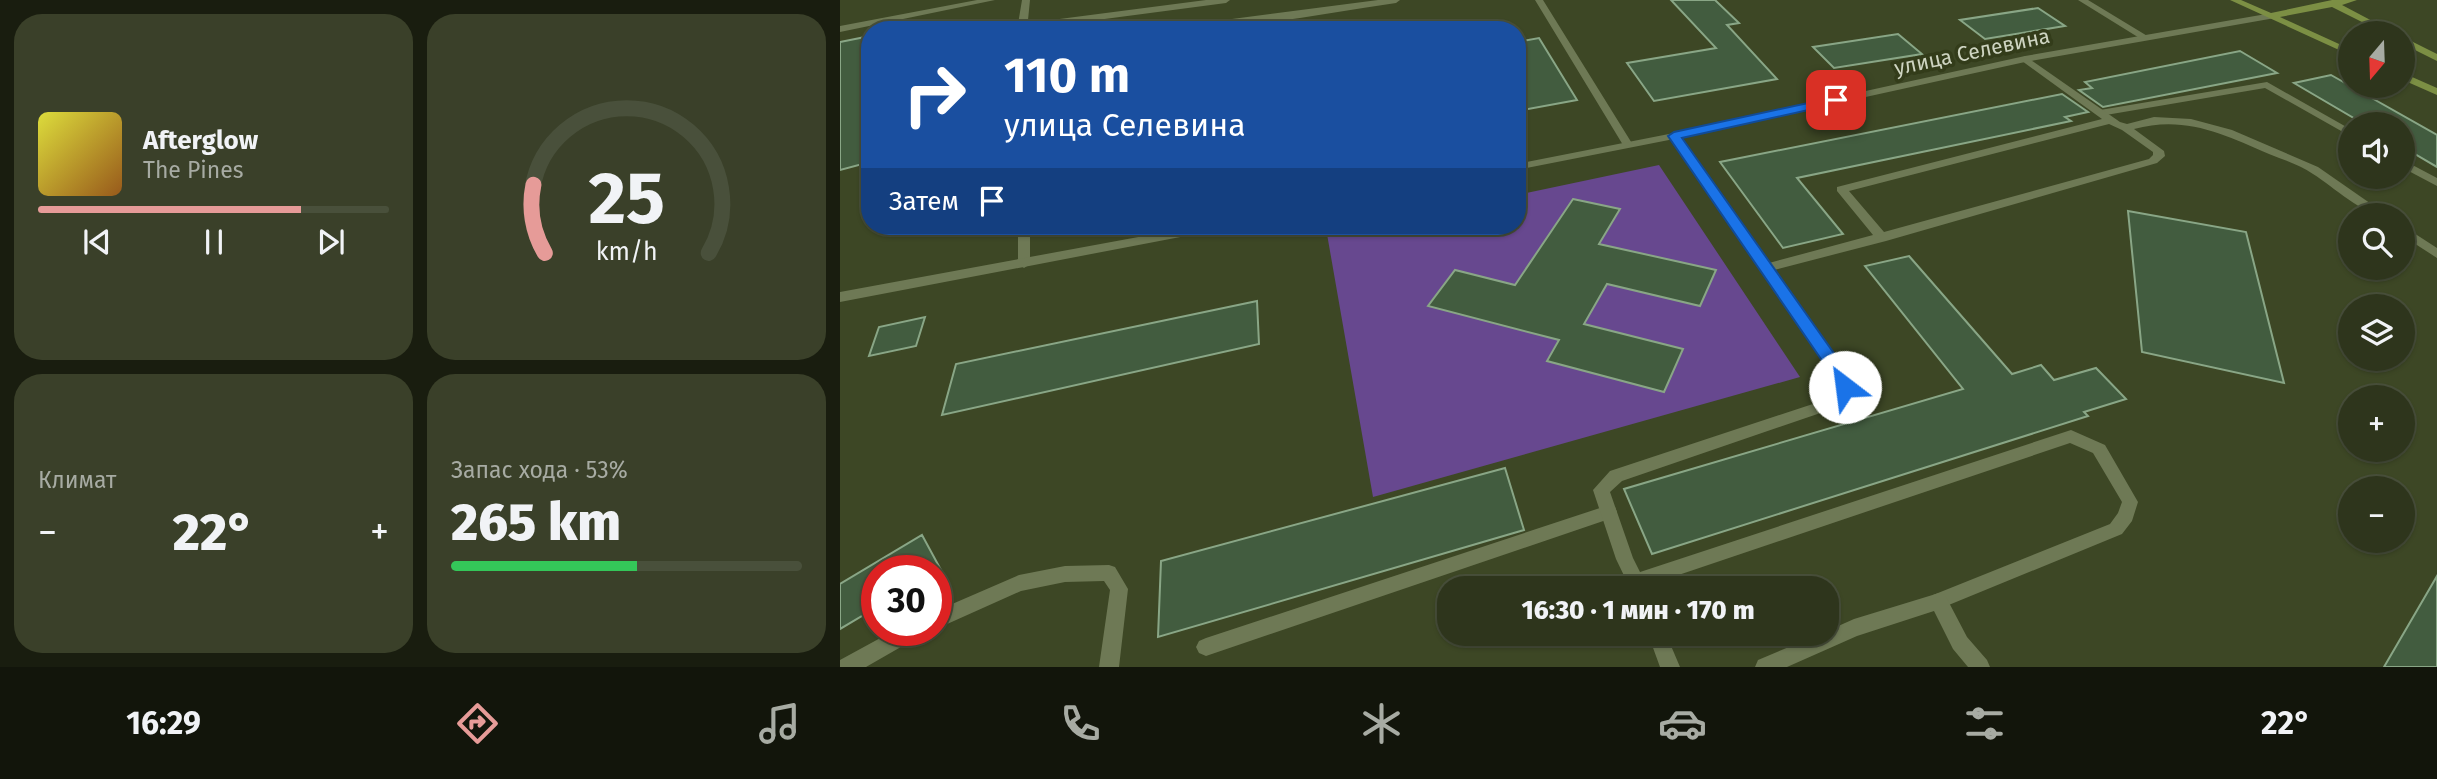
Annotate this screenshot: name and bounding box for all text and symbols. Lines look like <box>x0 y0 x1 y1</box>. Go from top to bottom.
north arrow <box>2338 21 2415 98</box>
map controls <box>2338 21 2415 553</box>
street label: улица Селевина <box>1892 23 2052 81</box>
text: 110 m <box>1004 46 1130 105</box>
icon: right <box>889 49 980 140</box>
pin <box>1806 70 1866 130</box>
icon: arrive <box>1817 81 1855 119</box>
text: улица Селевина <box>1004 106 1246 144</box>
button: sound <box>2338 112 2415 189</box>
text: Afterglow <box>143 125 258 156</box>
text: 25 <box>588 155 665 242</box>
text: The Pines <box>143 156 244 184</box>
icon: arrive <box>973 182 1011 220</box>
text: Затем <box>889 186 959 217</box>
button: search <box>2338 203 2415 280</box>
icon: previous <box>78 223 116 261</box>
icon: pause <box>195 223 233 261</box>
icon: next <box>312 223 350 261</box>
text: km/h <box>596 237 657 267</box>
button: layers <box>2338 294 2415 371</box>
position arrow <box>1808 350 1882 424</box>
button: + <box>2338 385 2415 462</box>
text: Запас хода · 53% <box>451 456 628 484</box>
text: Климат <box>38 466 116 494</box>
button: − <box>2338 476 2415 553</box>
text: 265 km <box>451 491 621 554</box>
text: 22° <box>173 501 254 564</box>
text: − <box>38 509 57 555</box>
text: + <box>370 509 389 555</box>
speed limit sign: 30 <box>861 555 952 646</box>
text: 16:30 · 1 мин · 170 m <box>1521 595 1755 626</box>
icon: directions <box>453 699 502 748</box>
icon: music <box>755 699 804 748</box>
icon: phone <box>1056 699 1105 748</box>
icon: climate <box>1357 699 1406 748</box>
icon: car <box>1658 699 1707 748</box>
icon: filters <box>1960 699 2009 748</box>
text: 16:29 <box>126 704 201 742</box>
text: 22° <box>2261 704 2311 742</box>

